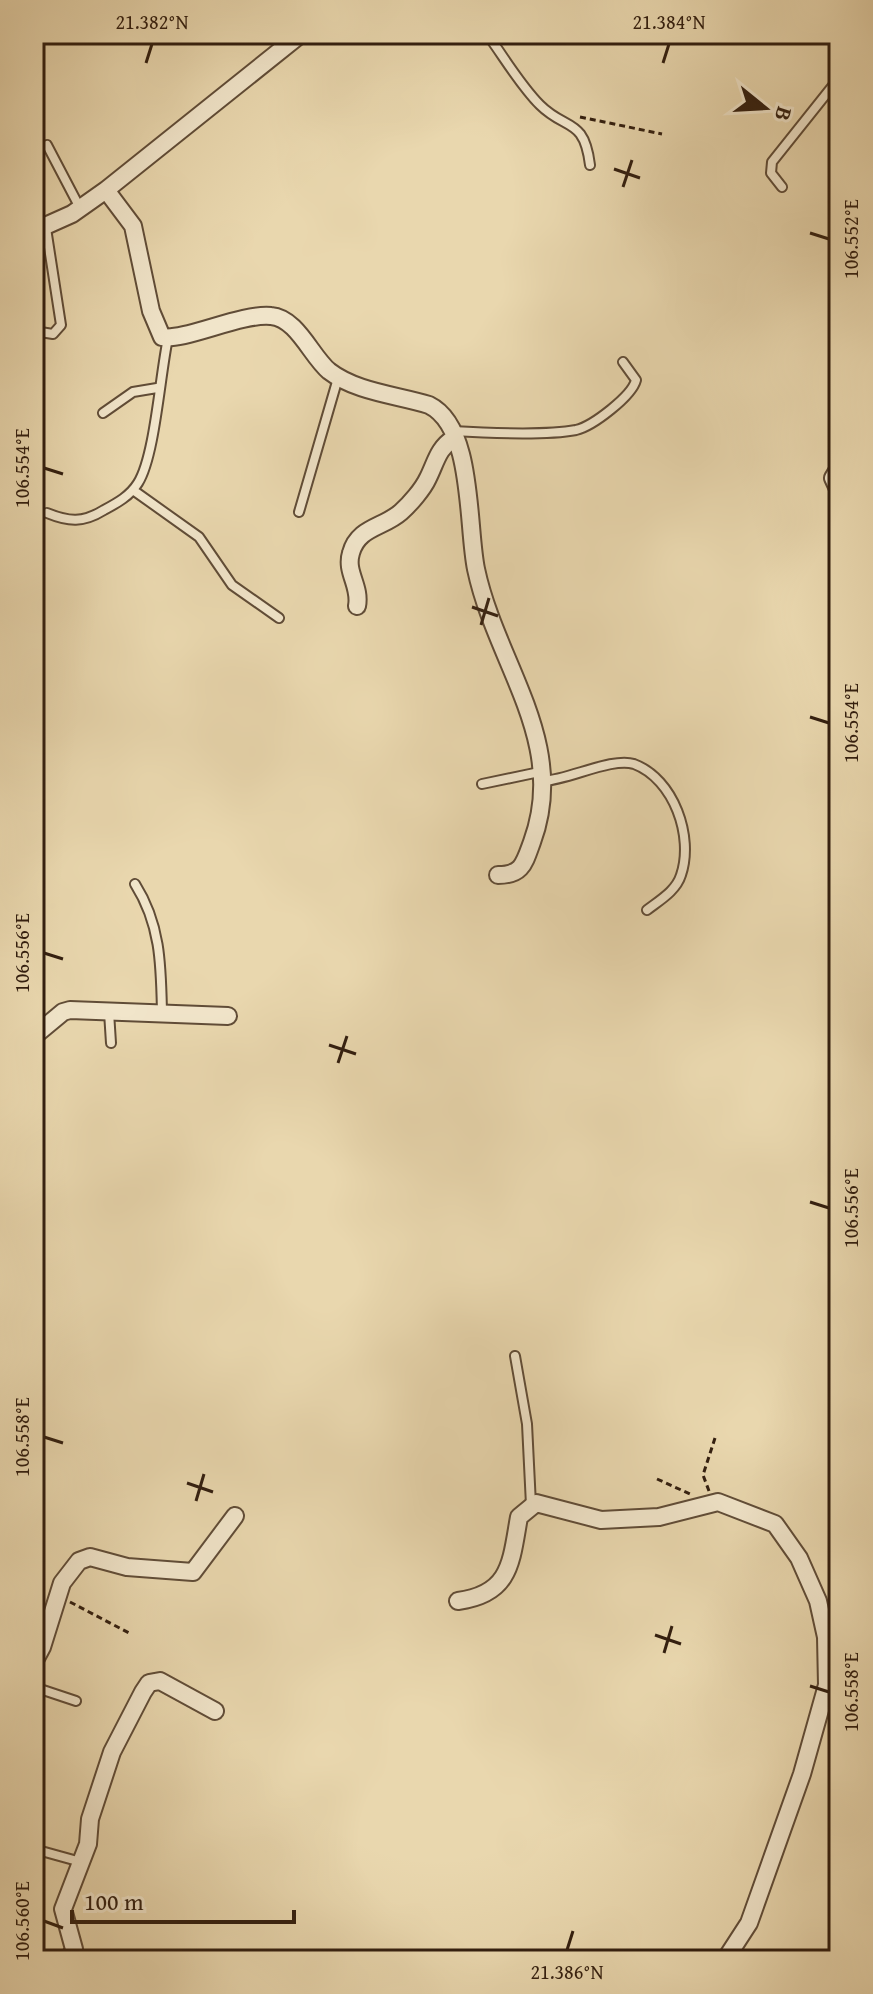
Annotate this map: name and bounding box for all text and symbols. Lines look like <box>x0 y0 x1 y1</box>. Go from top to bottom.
text: 21.382°N <box>115 7 189 36</box>
text: 21.384°N <box>632 7 706 36</box>
north arrow <box>725 68 805 148</box>
text: B <box>767 103 801 126</box>
text: 106.552°E <box>836 199 865 279</box>
text: 106.554°E <box>7 428 36 508</box>
text: 106.554°E <box>836 683 865 763</box>
text: 106.556°E <box>7 913 36 993</box>
text: 106.556°E <box>836 1168 865 1248</box>
text: 106.558°E <box>7 1397 36 1477</box>
text: 106.558°E <box>836 1652 865 1732</box>
scale bar <box>72 1874 294 1924</box>
text: 106.560°E <box>7 1881 36 1961</box>
text: 100 m <box>84 1884 144 1919</box>
text: 21.386°N <box>530 1957 604 1986</box>

